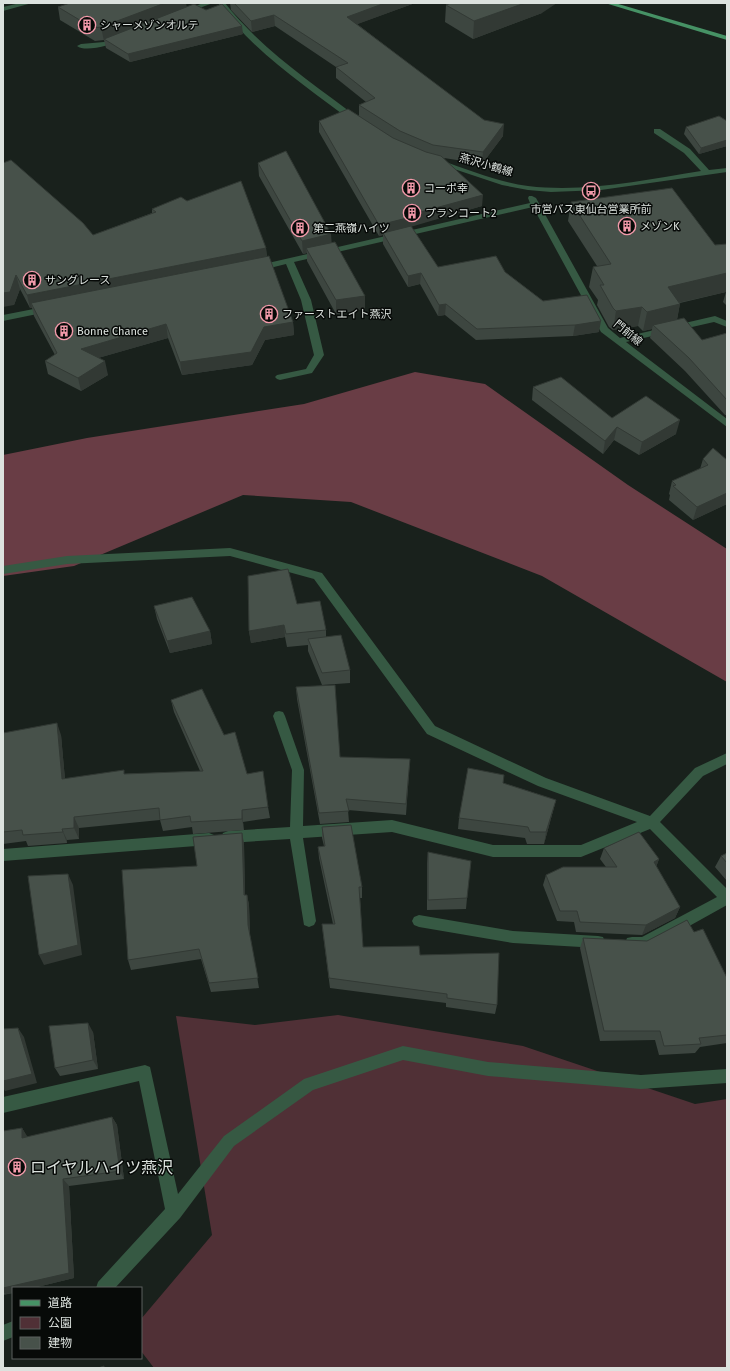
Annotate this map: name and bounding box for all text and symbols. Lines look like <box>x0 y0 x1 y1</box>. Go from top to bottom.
building icon: シャーメゾンオルテ <box>77 15 97 35</box>
place label: シャーメゾンオルテ <box>100 19 199 32</box>
street label: 燕沢小鶴線 <box>458 151 514 179</box>
building icon: コーポ幸 <box>401 178 421 198</box>
bus stop icon: 市営バス東仙台営業所前 <box>581 181 601 201</box>
place label: コーポ幸 <box>424 182 468 195</box>
building icon: プランコート2 <box>402 203 422 223</box>
place label: 市営バス東仙台営業所前 <box>531 203 652 216</box>
place label: プランコート2 <box>425 207 496 220</box>
building icon: メゾンK <box>617 216 637 236</box>
building icon: 第二燕嶺ハイツ <box>290 218 310 238</box>
place label: メゾンK <box>640 220 680 233</box>
place label: 第二燕嶺ハイツ <box>313 222 390 235</box>
building icon: サングレース <box>22 270 42 290</box>
place label: サングレース <box>45 274 110 287</box>
building icon: ファーストエイト燕沢 <box>259 304 279 324</box>
place label: ファーストエイト燕沢 <box>282 308 391 321</box>
street label: 門前線 <box>611 318 645 348</box>
building icon: Bonne Chance <box>54 321 74 341</box>
place label: Bonne Chance <box>77 325 148 338</box>
building icon: ロイヤルハイツ燕沢 <box>7 1157 27 1177</box>
place label: ロイヤルハイツ燕沢 <box>30 1158 173 1177</box>
legend <box>12 1287 142 1359</box>
text: 道路 <box>48 1296 72 1310</box>
text: 公園 <box>48 1316 72 1330</box>
text: 建物 <box>48 1336 72 1350</box>

